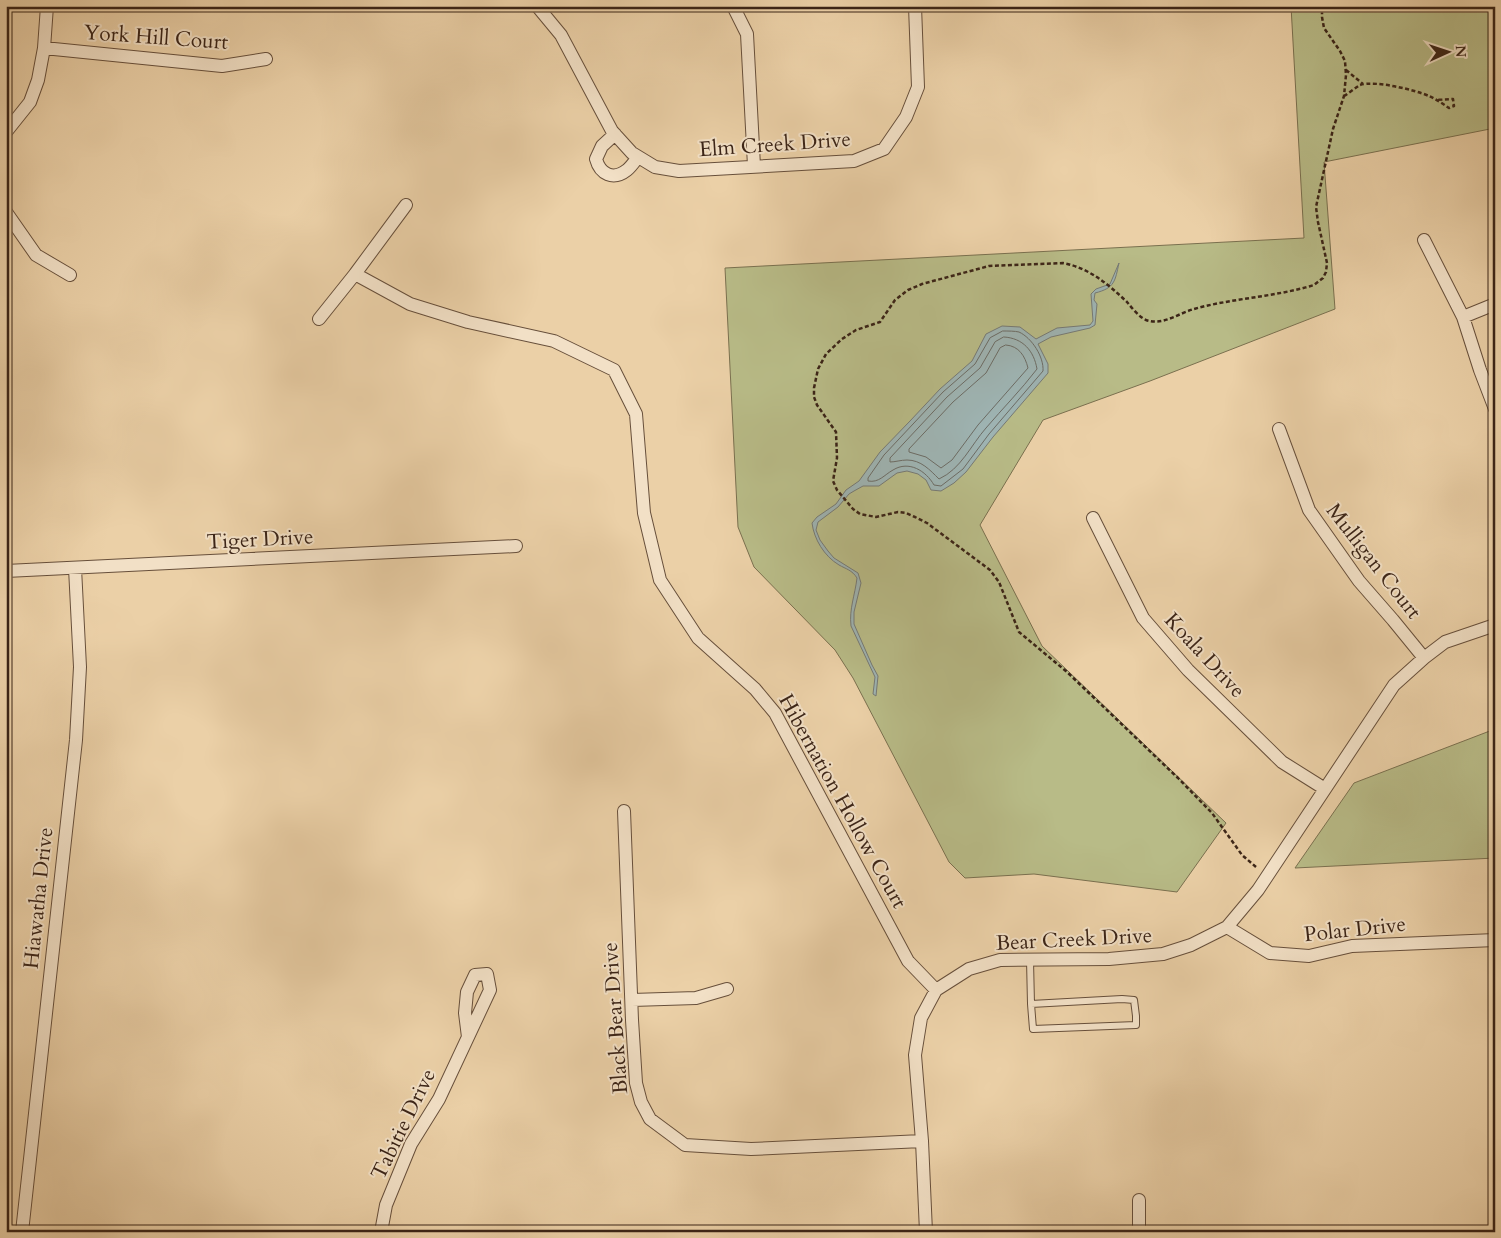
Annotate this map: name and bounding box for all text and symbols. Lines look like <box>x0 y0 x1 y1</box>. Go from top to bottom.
street label: York Hill Court <box>83 18 229 57</box>
north arrow <box>1424 28 1474 78</box>
text: N <box>1451 45 1470 58</box>
street label: Elm Creek Drive <box>698 125 852 164</box>
street label: Mulligan Court <box>1319 497 1428 626</box>
street label: Tiger Drive <box>206 522 314 557</box>
street label: Koala Drive <box>1158 606 1252 704</box>
street label: Hibernation Hollow Court <box>771 689 914 914</box>
street label: Hiawatha Drive <box>17 826 60 970</box>
street label: Polar Drive <box>1303 910 1407 949</box>
street label: Bear Creek Drive <box>995 921 1153 958</box>
street label: Black Bear Drive <box>596 941 635 1095</box>
street label: Tabitie Drive <box>364 1064 443 1185</box>

